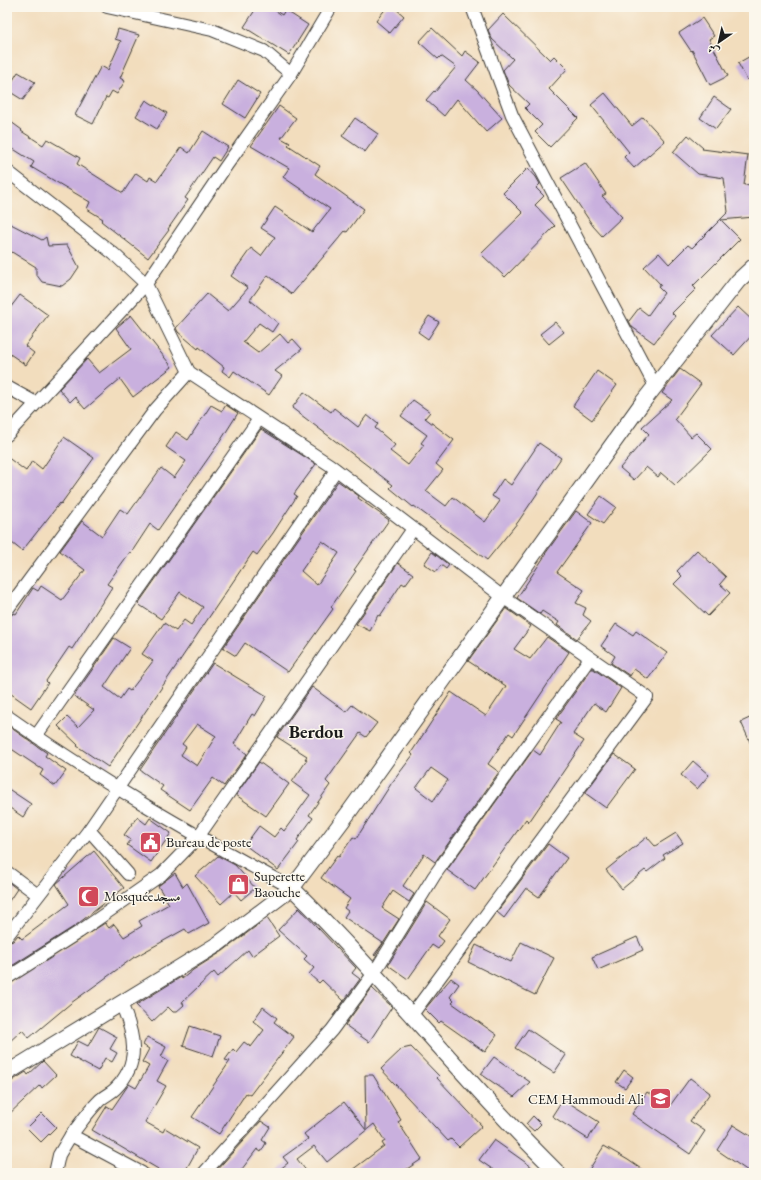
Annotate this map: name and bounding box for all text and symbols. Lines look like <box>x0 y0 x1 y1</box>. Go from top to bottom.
north arrow <box>699 22 739 62</box>
text: ش <box>705 41 722 59</box>
district label: Berdou <box>289 720 343 743</box>
public building icon: Bureau de poste <box>137 829 163 855</box>
place label: Bureau de poste <box>166 833 252 851</box>
place label: Superette Baouche <box>254 867 306 901</box>
shop icon: Superette Baouche <box>225 871 251 897</box>
mosque icon: Mosquéeمسجد <box>76 883 102 909</box>
place label: Mosquéeمسجد <box>104 887 181 905</box>
school or university icon: CEM Hammoudi Ali <box>647 1086 673 1112</box>
place label: CEM Hammoudi Ali <box>528 1090 645 1108</box>

